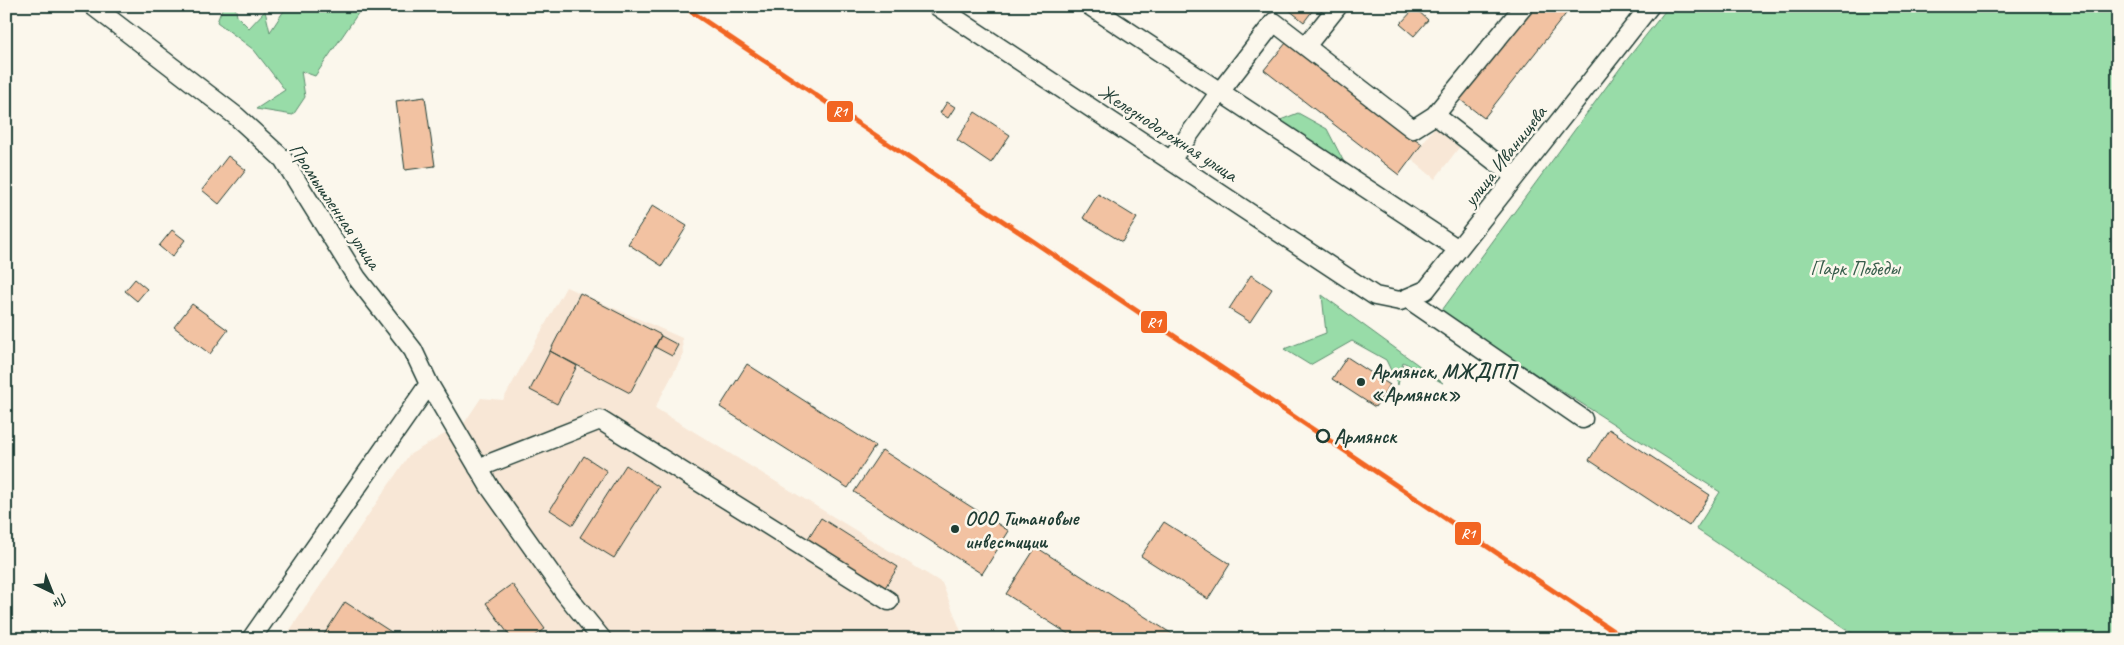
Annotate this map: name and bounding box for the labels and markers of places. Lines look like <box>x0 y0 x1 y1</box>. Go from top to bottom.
place label: Армянск, МЖДПП «Армянск» <box>1371 359 1520 407</box>
marker: Армянск, МЖДПП «Армянск» <box>1355 376 1367 388</box>
place label: Армянск <box>1334 424 1398 449</box>
marker: Армянск <box>1316 429 1330 443</box>
place label: ООО Титановые инвестиции <box>965 506 1080 554</box>
marker: ООО Титановые инвестиции <box>949 523 961 535</box>

